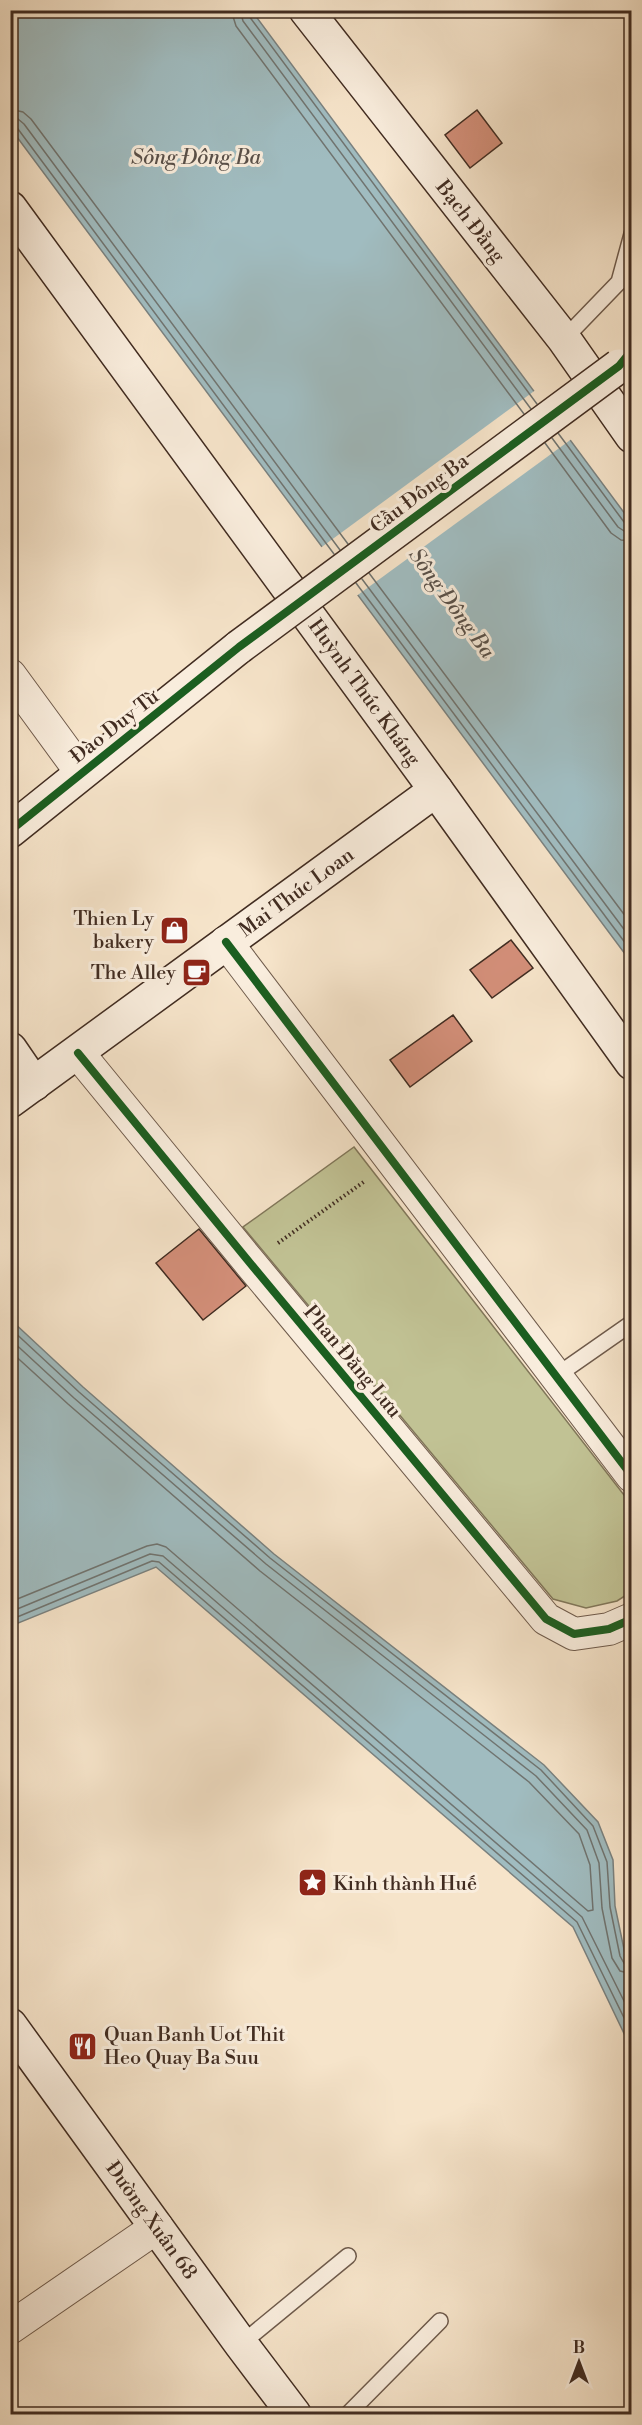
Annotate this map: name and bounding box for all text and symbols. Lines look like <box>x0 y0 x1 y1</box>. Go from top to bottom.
water label: Sông Đông Ba <box>131 145 261 171</box>
street label: Bạch Đằng <box>429 175 510 269</box>
street label: Cầu Đông Ba <box>366 449 475 539</box>
water label: Sông Đông Ba <box>403 543 500 664</box>
street label: Huỳnh Thúc Kháng <box>302 615 426 772</box>
street label: Đào Duy Từ <box>66 684 165 770</box>
street label: Mai Thúc Loan <box>234 843 359 943</box>
place label: Thien Ly bakery <box>73 907 154 955</box>
shop icon: Thien Ly bakery <box>159 914 191 946</box>
cafe icon: The Alley <box>181 956 213 988</box>
place label: The Alley <box>91 961 176 986</box>
street label: Phan Đăng Lưu <box>297 1300 407 1424</box>
place icon: Kinh thành Huế <box>296 1867 328 1899</box>
place label: Kinh thành Huế <box>333 1872 477 1897</box>
place label: Quan Banh Uot Thit Heo Quay Ba Suu <box>104 2023 285 2071</box>
restaurant icon: Quan Banh Uot Thit Heo Quay Ba Suu <box>67 2030 99 2062</box>
street label: Đường Xuân 68 <box>100 2157 202 2285</box>
north arrow <box>549 2332 609 2392</box>
text: B <box>573 2338 585 2358</box>

